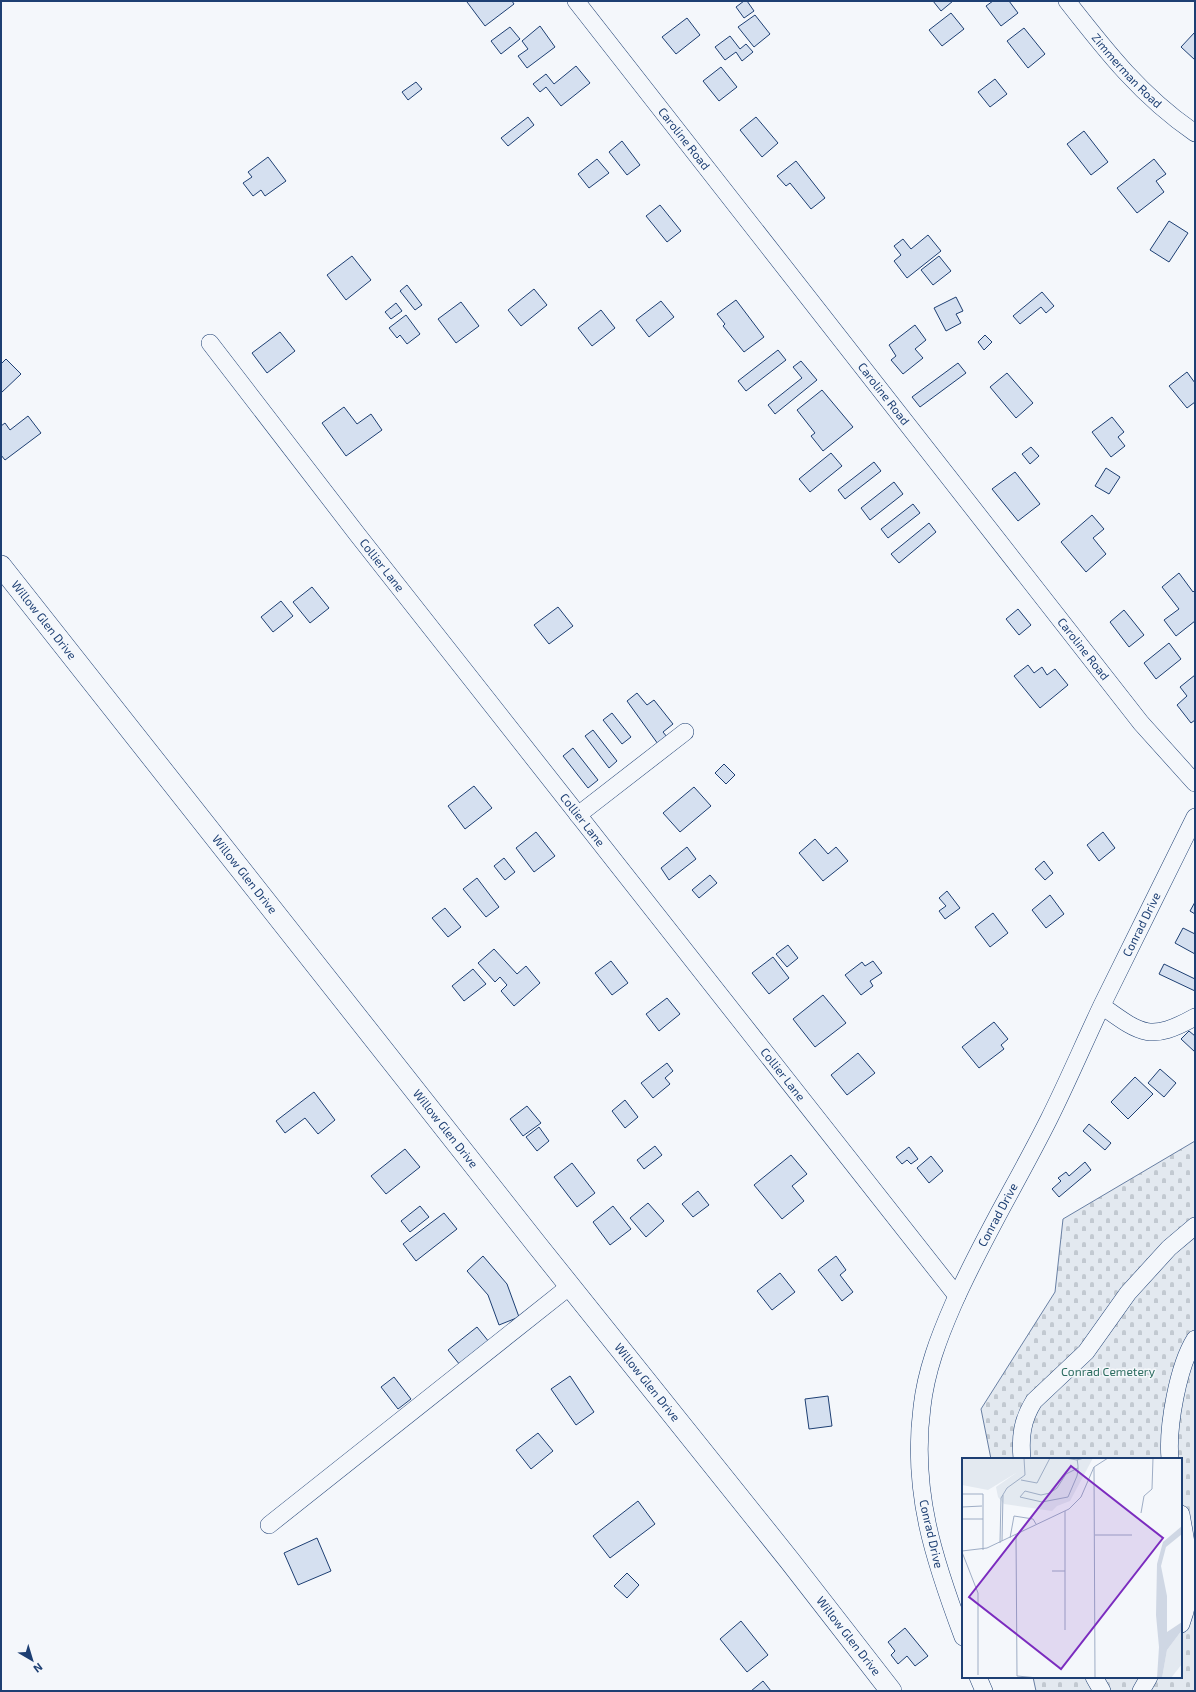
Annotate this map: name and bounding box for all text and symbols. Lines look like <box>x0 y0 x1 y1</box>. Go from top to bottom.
street label: Zimmerman Road <box>1089 30 1165 110</box>
street label: Caroline Road <box>656 104 713 172</box>
street label: Caroline Road <box>856 359 913 427</box>
street label: Collier Lane <box>357 535 408 594</box>
street label: Willow Glen Drive <box>9 577 80 662</box>
street label: Caroline Road <box>1055 615 1113 682</box>
street label: Collier Lane <box>558 790 608 849</box>
street label: Willow Glen Drive <box>210 832 281 916</box>
street label: Conrad Drive <box>1119 890 1163 959</box>
street label: Collier Lane <box>758 1045 809 1103</box>
street label: Willow Glen Drive <box>411 1086 481 1170</box>
street label: Conrad Drive <box>974 1180 1020 1249</box>
street label: Willow Glen Drive <box>612 1340 683 1424</box>
park label: Conrad Cemetery <box>1061 1364 1156 1378</box>
inset map <box>962 1458 1182 1678</box>
street label: Conrad Drive <box>917 1498 947 1569</box>
street label: Willow Glen Drive <box>814 1593 884 1678</box>
north arrow <box>12 1640 52 1680</box>
text: N <box>31 1661 46 1676</box>

